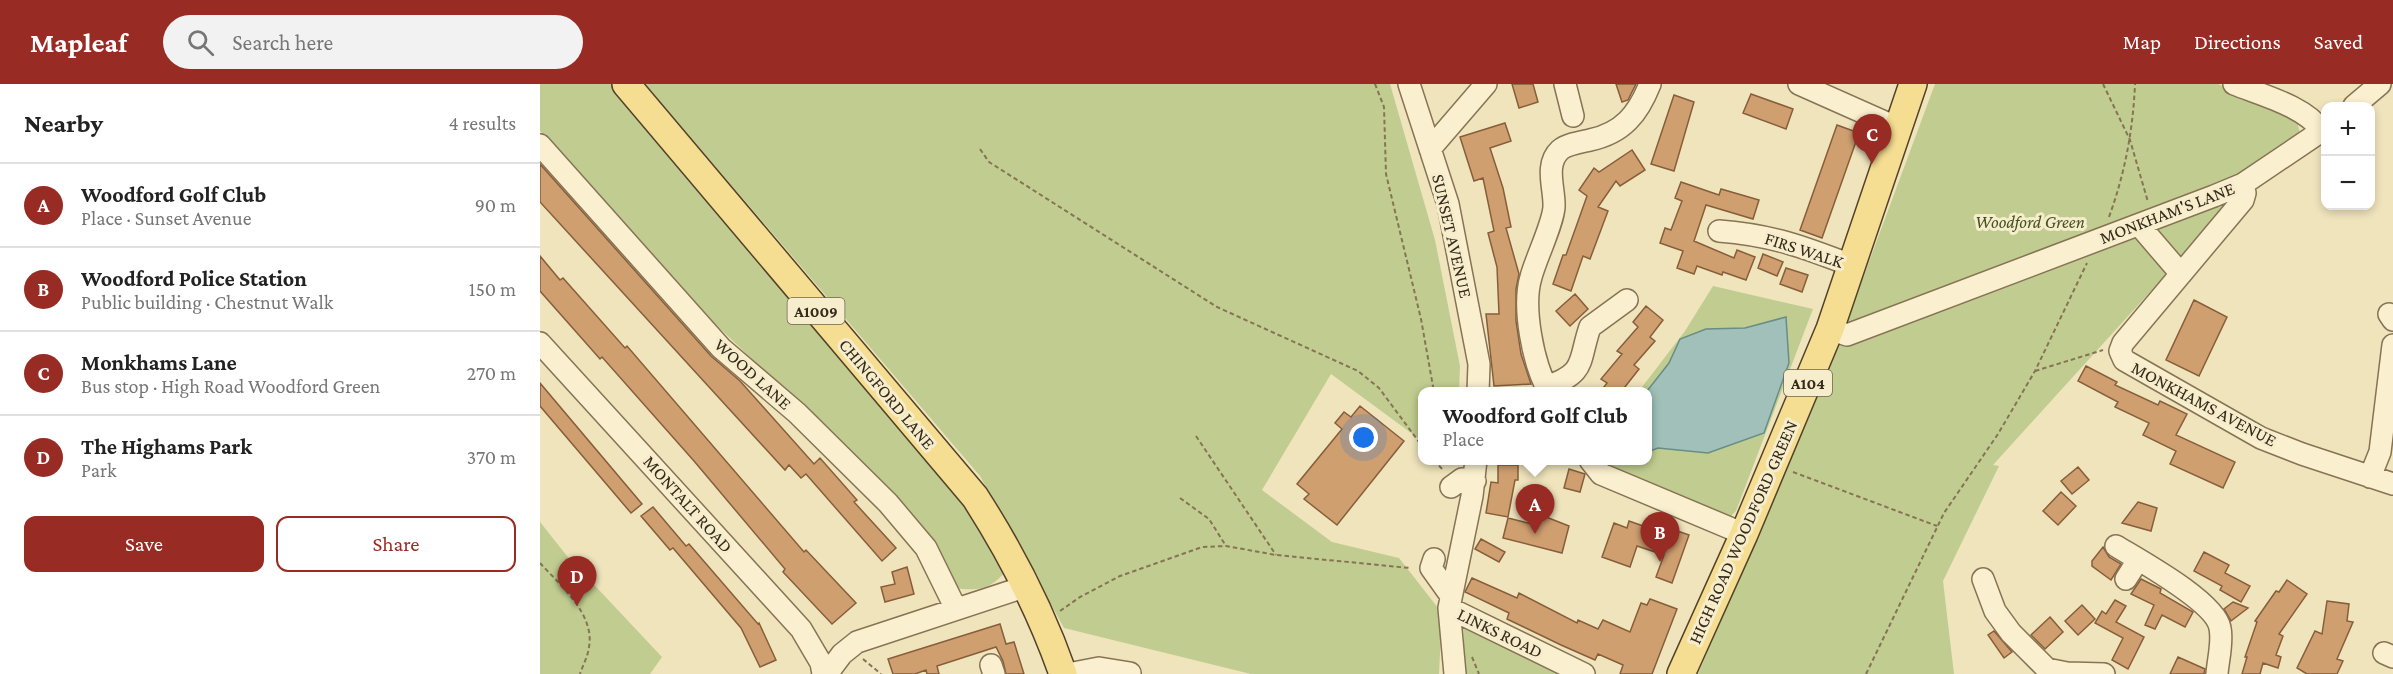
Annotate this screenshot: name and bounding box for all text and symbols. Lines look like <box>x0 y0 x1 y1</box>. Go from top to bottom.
search box <box>163 15 583 69</box>
icon: search <box>184 26 217 59</box>
text: Mapleaf <box>30 27 127 58</box>
text: Search here <box>232 30 333 55</box>
text: Map <box>2123 30 2161 54</box>
text: Directions <box>2194 30 2281 54</box>
text: Saved <box>2314 30 2363 54</box>
map controls <box>2321 102 2375 210</box>
button: + <box>2321 102 2375 156</box>
text: Nearby <box>24 109 103 138</box>
text: 4 results <box>449 112 516 134</box>
pin: C <box>1852 115 1892 164</box>
button: − <box>2321 156 2375 210</box>
street label: SUNSET AVENUE <box>1428 172 1476 300</box>
street label: MONKHAM'S LANE <box>2097 178 2237 248</box>
text: Woodford Golf Club <box>81 182 266 207</box>
text: A <box>38 194 49 216</box>
text: 90 m <box>475 194 516 216</box>
text: Place · Sunset Avenue <box>81 207 251 229</box>
park label: Woodford Green <box>1975 212 2085 232</box>
street label: FIRS WALK <box>1762 228 1846 272</box>
text: Woodford Police Station <box>81 266 307 291</box>
text: B <box>38 278 49 300</box>
text: 150 m <box>469 278 516 300</box>
text: Public building · Chestnut Walk <box>81 291 333 313</box>
road number: A1009 <box>788 298 844 324</box>
street label: WOOD LANE <box>710 334 796 414</box>
street label: CHINGFORD LANE <box>835 335 939 454</box>
text: Monkhams Lane <box>81 350 237 375</box>
street label: MONKHAMS AVENUE <box>2128 357 2280 451</box>
text: C <box>37 362 50 384</box>
text: 270 m <box>467 362 516 384</box>
road number: A104 <box>1784 370 1832 396</box>
text: Bus stop · High Road Woodford Green <box>81 375 380 397</box>
popup <box>1418 387 1652 465</box>
text: Woodford Golf Club <box>1442 403 1628 428</box>
street label: HIGH ROAD WOODFORD GREEN <box>1685 417 1802 647</box>
your location <box>1349 423 1378 452</box>
text: Place <box>1442 428 1484 450</box>
text: The Highams Park <box>81 434 252 459</box>
text: D <box>37 446 50 468</box>
text: 370 m <box>467 446 516 468</box>
street label: MONTALT ROAD <box>639 452 737 556</box>
text: Park <box>81 459 117 481</box>
pin: A <box>1516 484 1554 534</box>
pin: B <box>1640 512 1680 562</box>
button: Save <box>24 516 264 572</box>
button: Share <box>276 516 516 572</box>
pin: D <box>558 556 597 606</box>
street label: LINKS ROAD <box>1454 604 1546 662</box>

